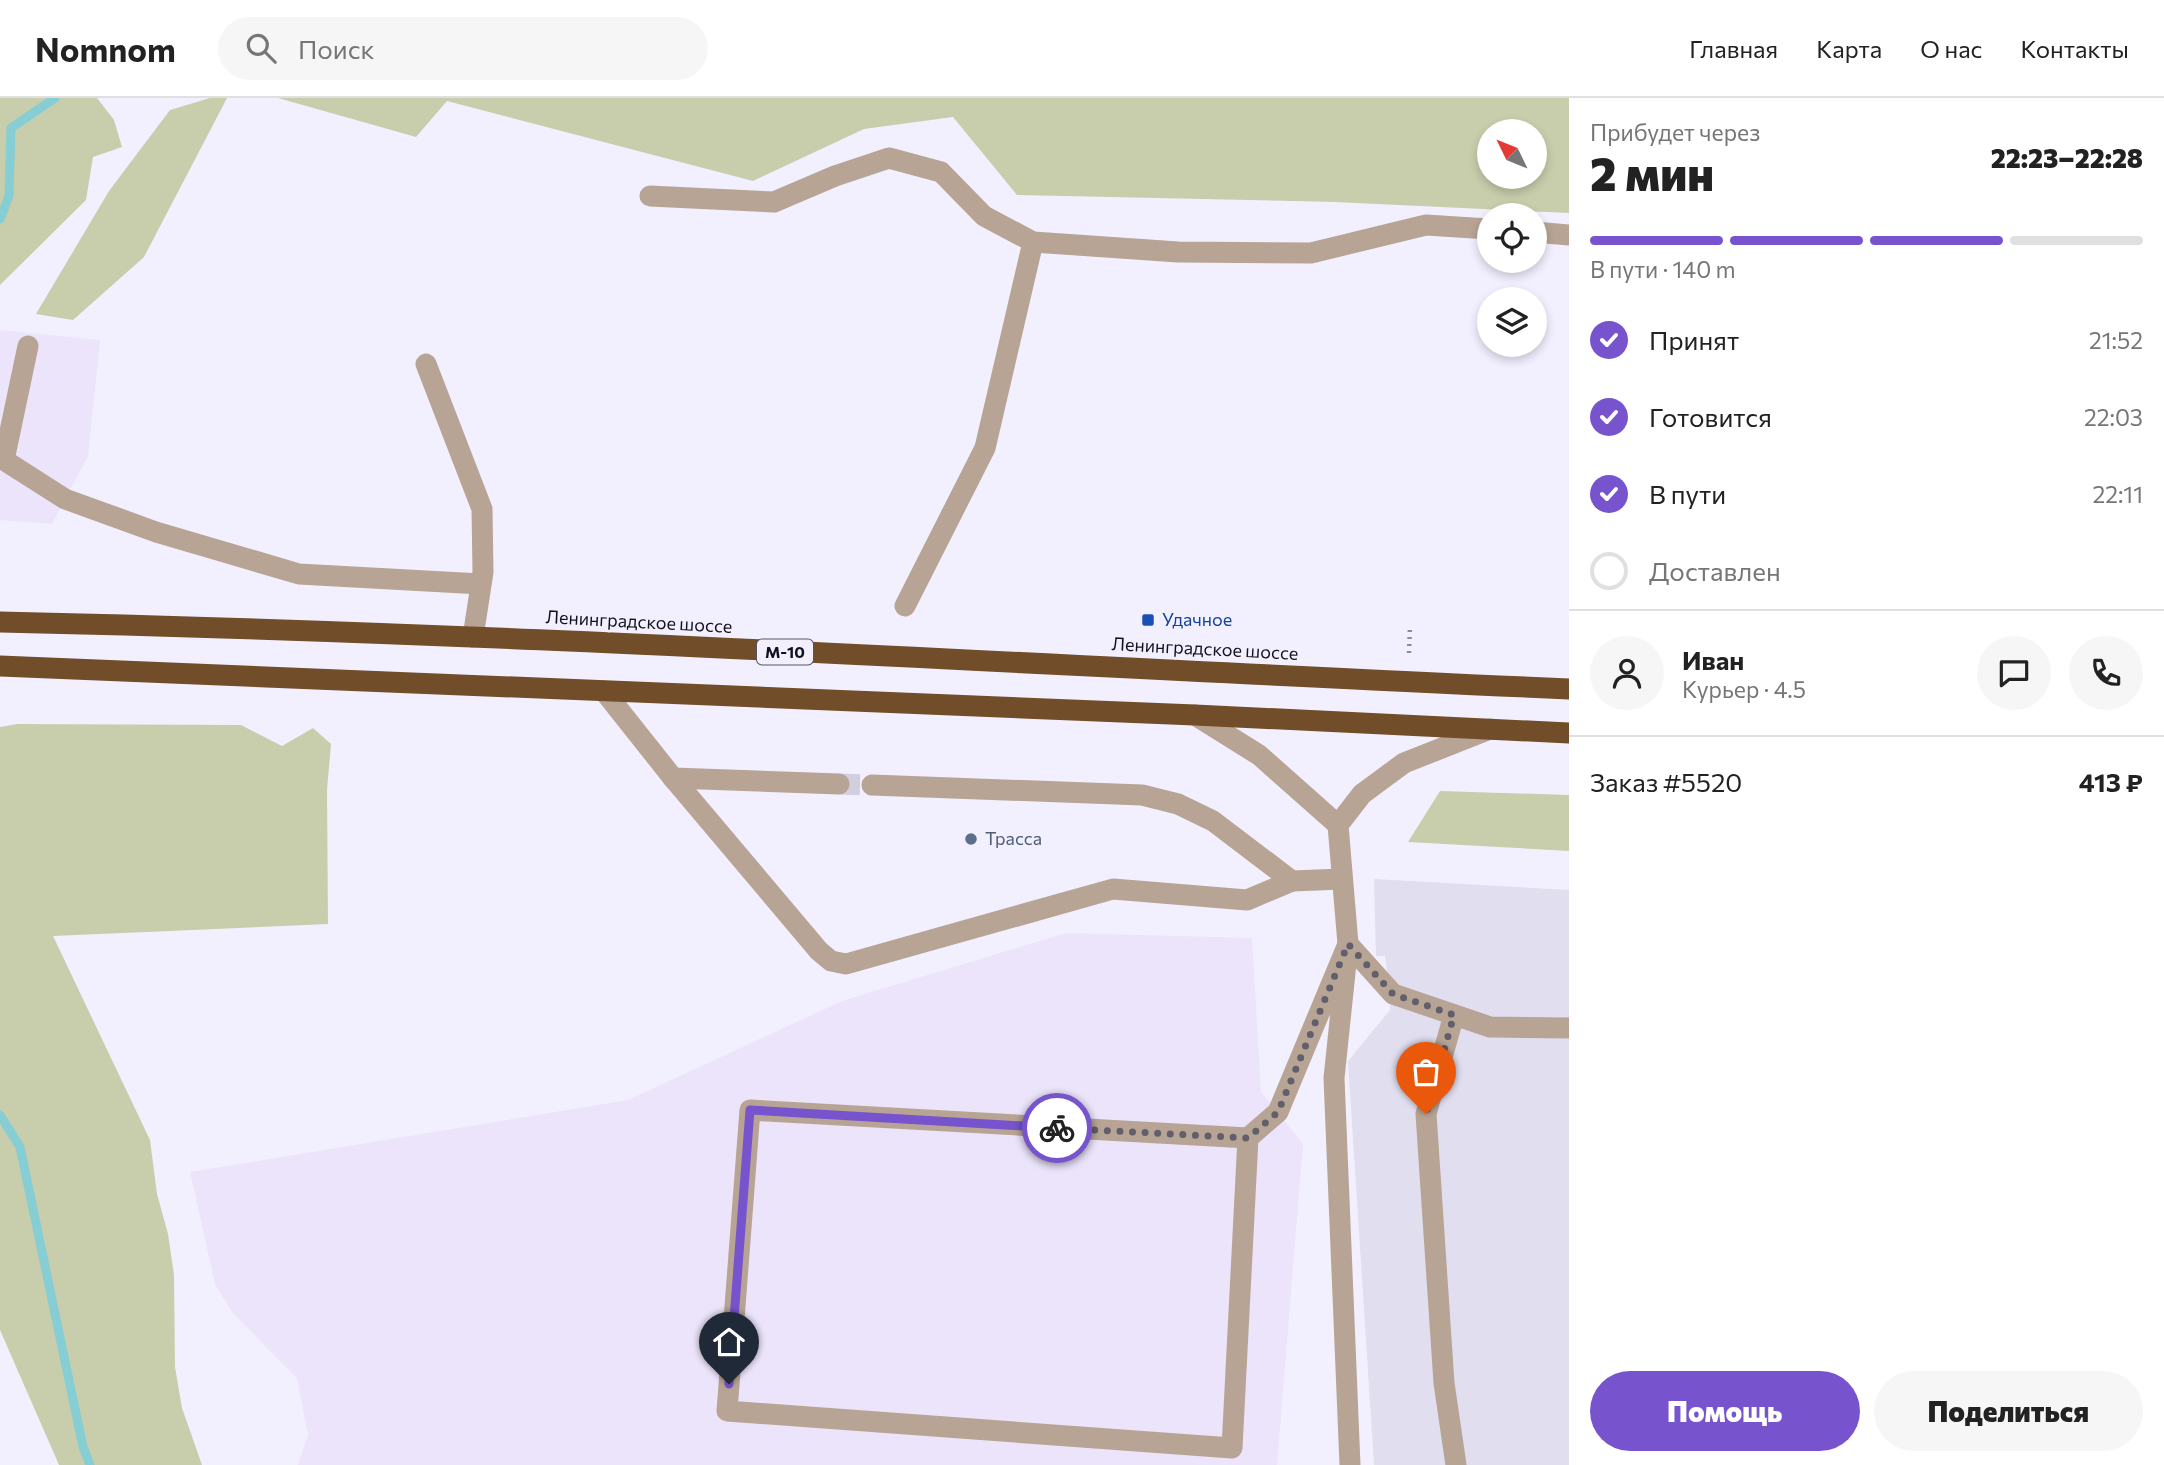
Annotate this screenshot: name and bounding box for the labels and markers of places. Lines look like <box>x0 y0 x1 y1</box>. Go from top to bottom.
place label: Удачное <box>1162 608 1232 630</box>
marker: Удачное <box>1140 612 1156 628</box>
place label: Трасса <box>985 827 1042 849</box>
marker: Трасса <box>963 831 979 847</box>
pin <box>1396 1042 1456 1114</box>
pin <box>699 1312 759 1384</box>

